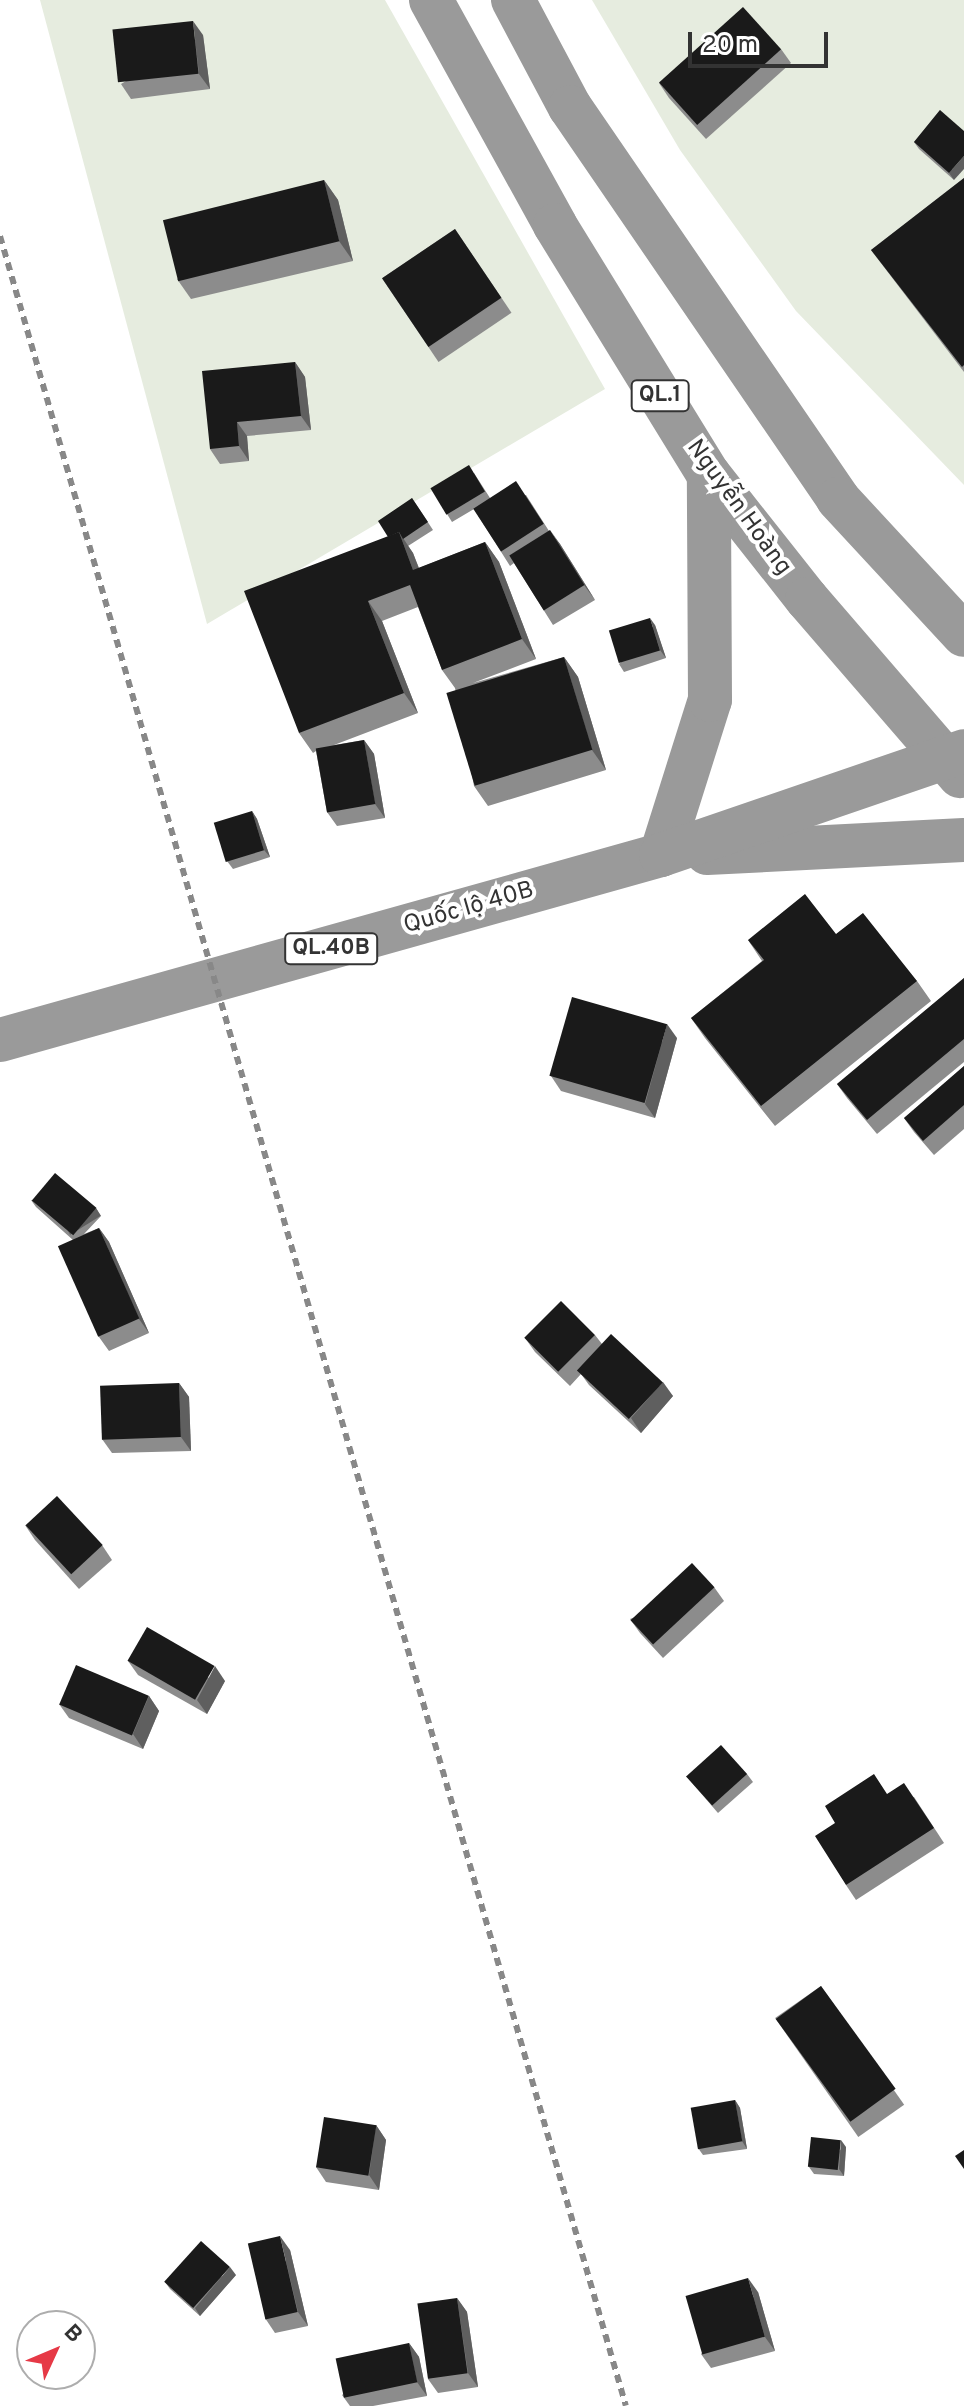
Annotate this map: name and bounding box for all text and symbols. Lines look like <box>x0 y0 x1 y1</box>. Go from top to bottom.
scale bar <box>692 16 832 66</box>
text: 20 m <box>702 31 758 61</box>
road number: QL.1 <box>630 378 690 414</box>
street label: Nguyễn Hoàng <box>679 435 797 581</box>
street label: Quốc lộ 40B <box>401 877 537 941</box>
road number: QL.40B <box>283 931 379 967</box>
north arrow <box>16 2310 96 2390</box>
text: B <box>57 2320 87 2349</box>

